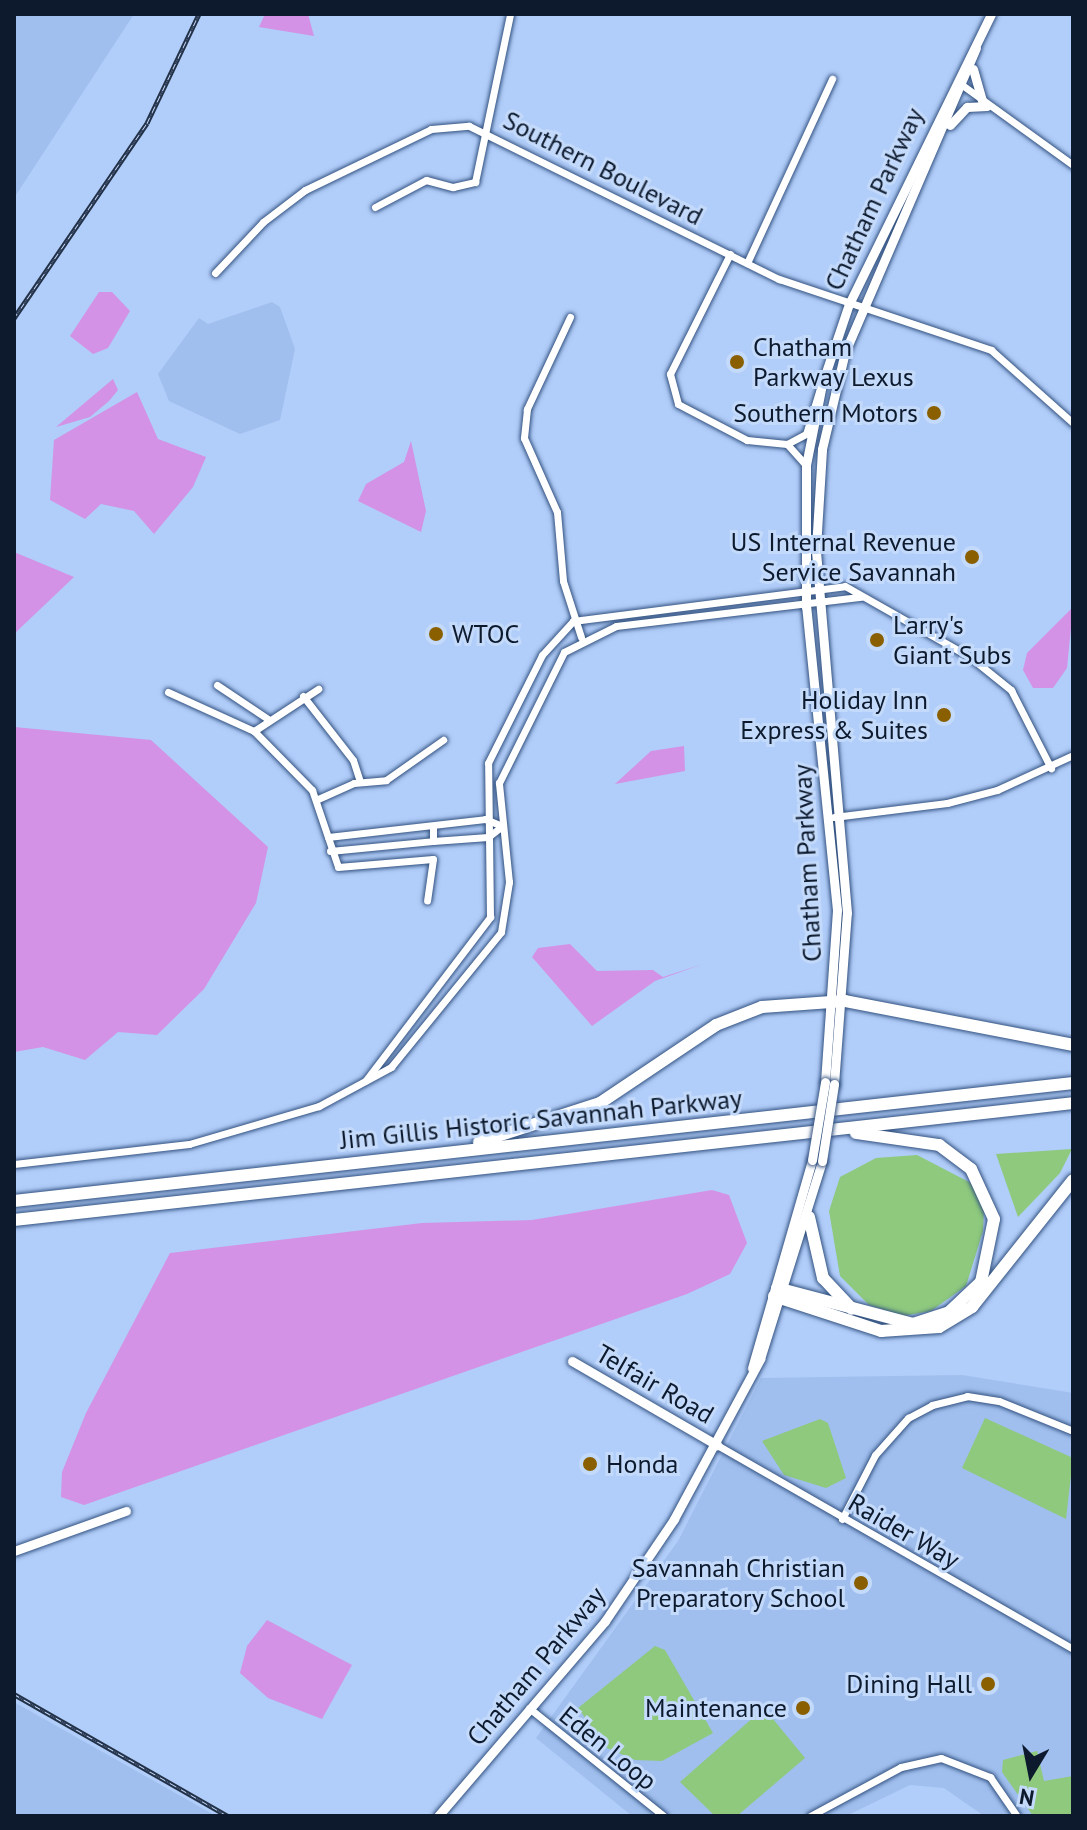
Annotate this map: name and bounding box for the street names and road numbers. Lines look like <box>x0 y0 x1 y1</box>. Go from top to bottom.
street label: Chatham Parkway <box>818 103 930 295</box>
street label: Southern Boulevard <box>498 104 708 232</box>
street label: Chatham Parkway <box>786 763 828 963</box>
street label: Jim Gillis Historic Savannah Parkway <box>338 1082 744 1156</box>
street label: Telfair Road <box>591 1338 719 1430</box>
street label: Raider Way <box>843 1487 965 1575</box>
street label: Chatham Parkway <box>460 1580 612 1752</box>
street label: Eden Loop <box>553 1699 663 1797</box>

